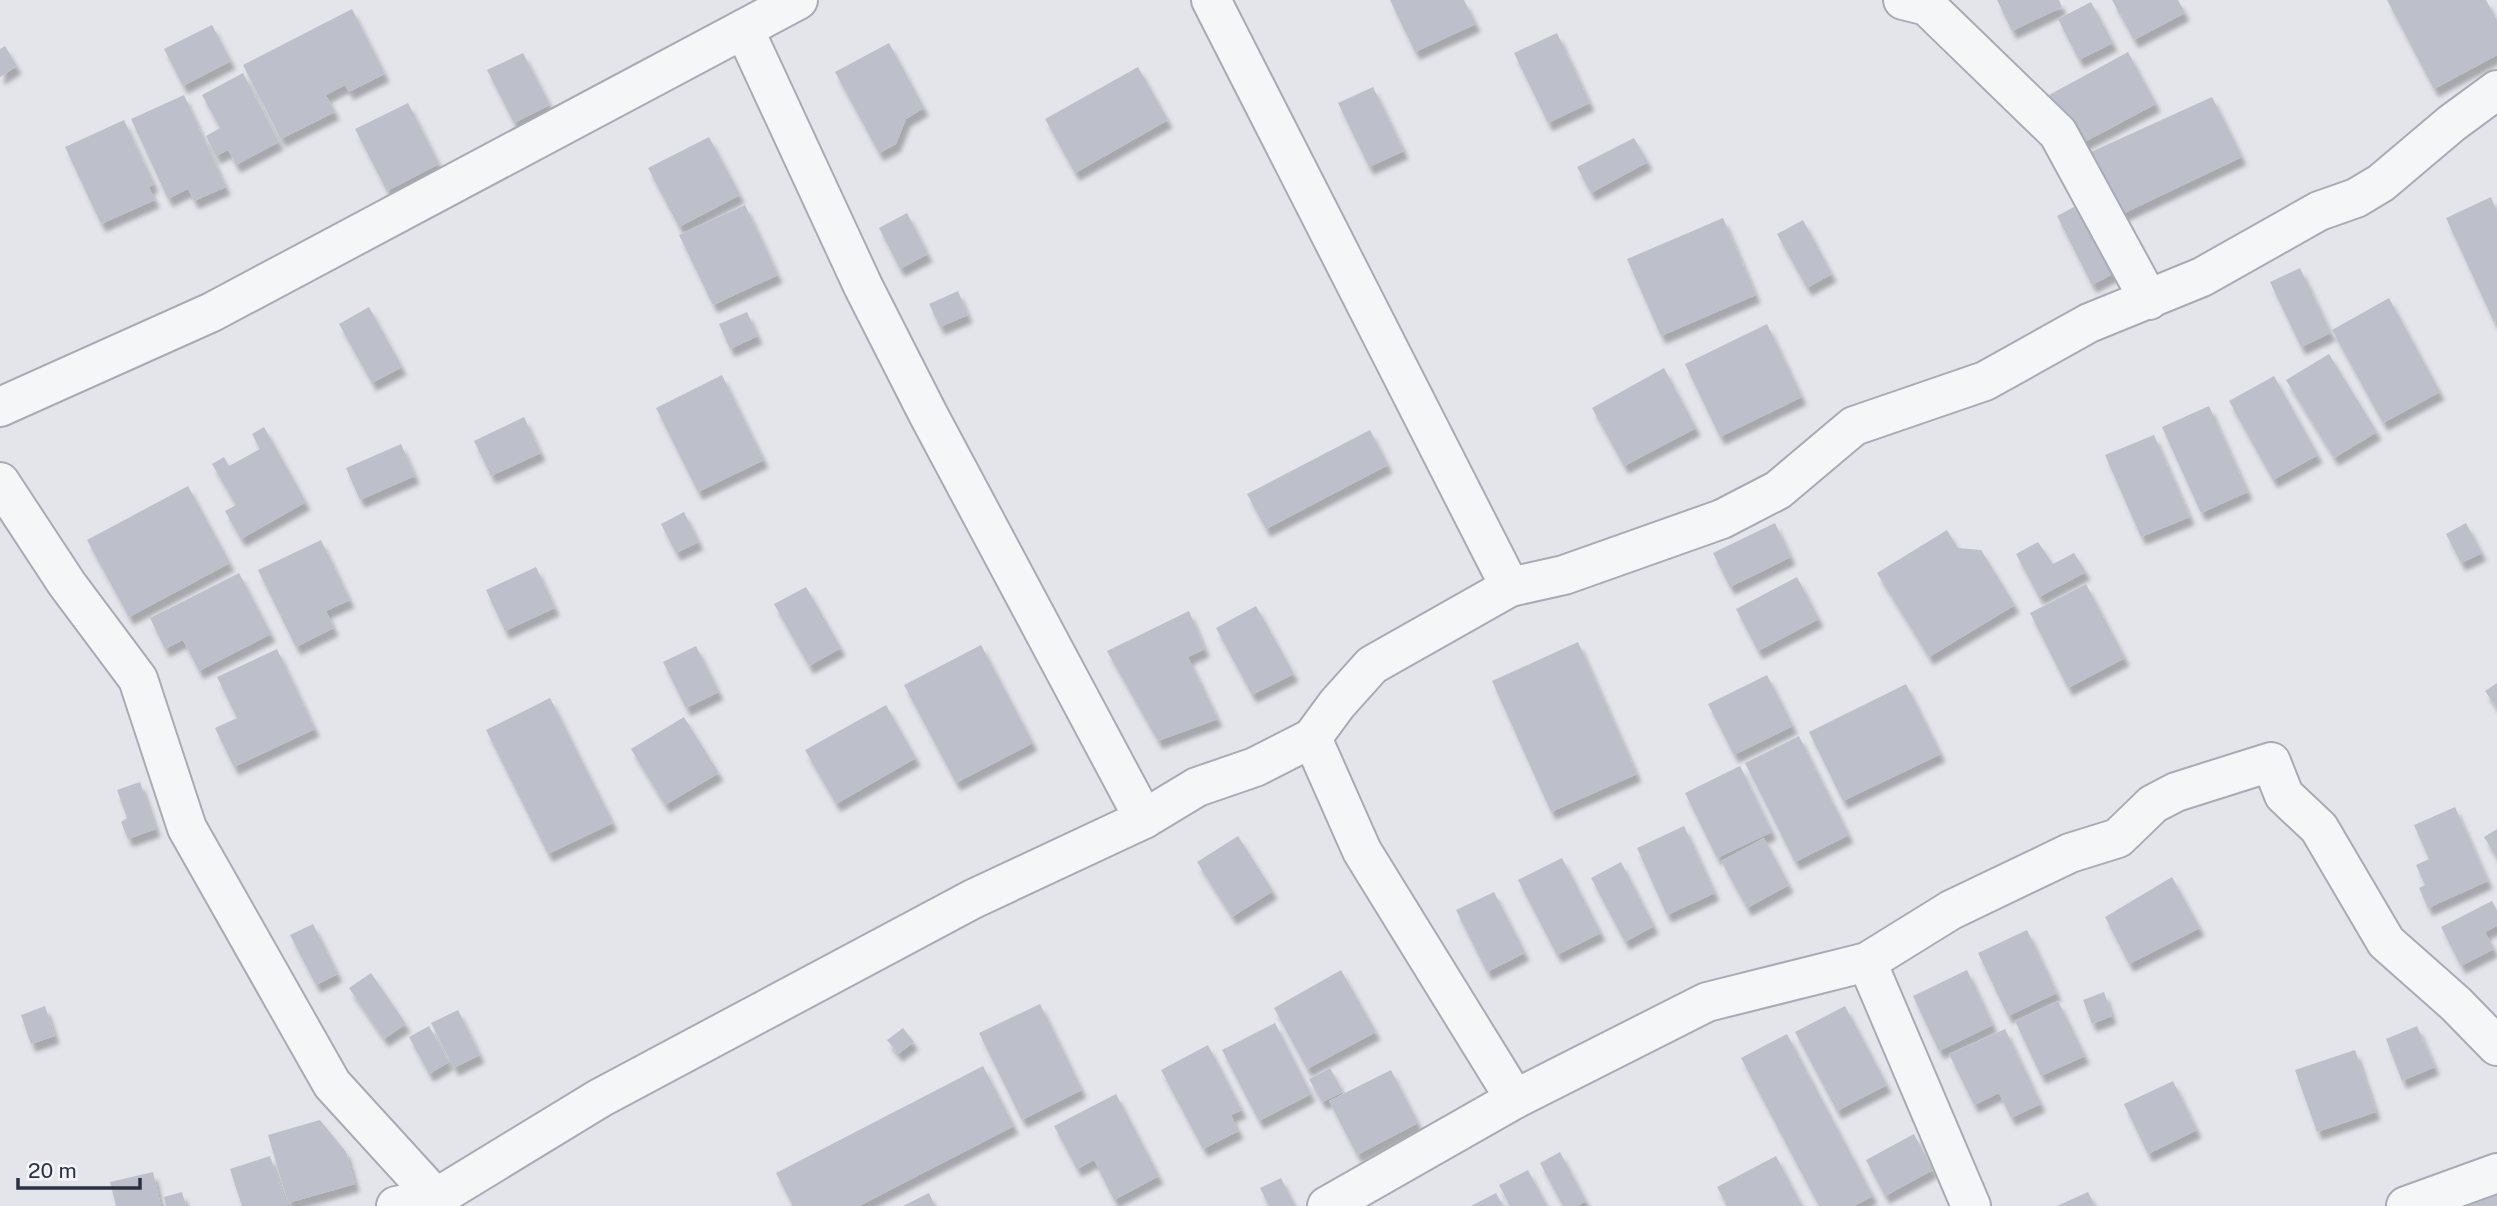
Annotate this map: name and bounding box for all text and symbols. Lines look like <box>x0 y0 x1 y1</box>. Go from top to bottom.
scale bar <box>18 1146 140 1190</box>
text: 20 m <box>28 1158 77 1183</box>

